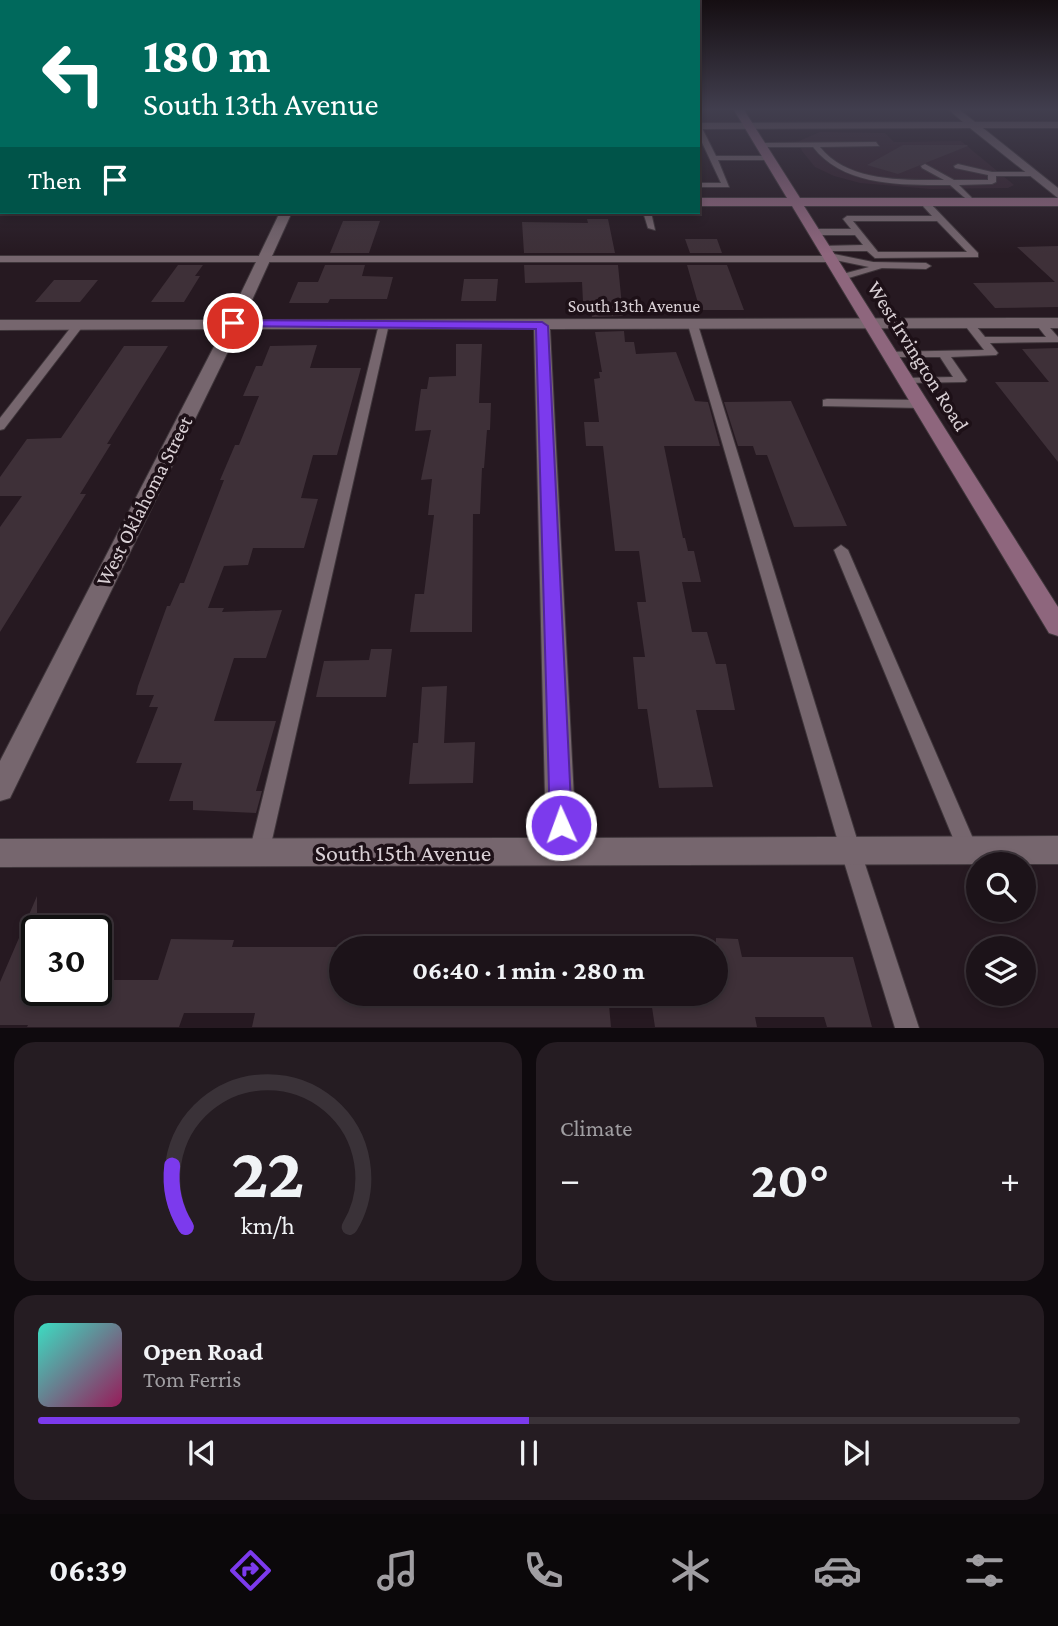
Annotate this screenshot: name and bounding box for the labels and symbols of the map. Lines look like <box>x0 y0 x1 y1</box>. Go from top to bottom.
street label: West Irvington Road <box>862 277 974 435</box>
pin <box>203 293 263 353</box>
street label: South 13th Avenue <box>568 296 700 316</box>
street label: West Oklahoma Street <box>91 411 198 590</box>
position arrow <box>524 788 598 862</box>
street label: South 15th Avenue <box>315 839 491 866</box>
speed limit sign: 30 <box>21 915 112 1006</box>

